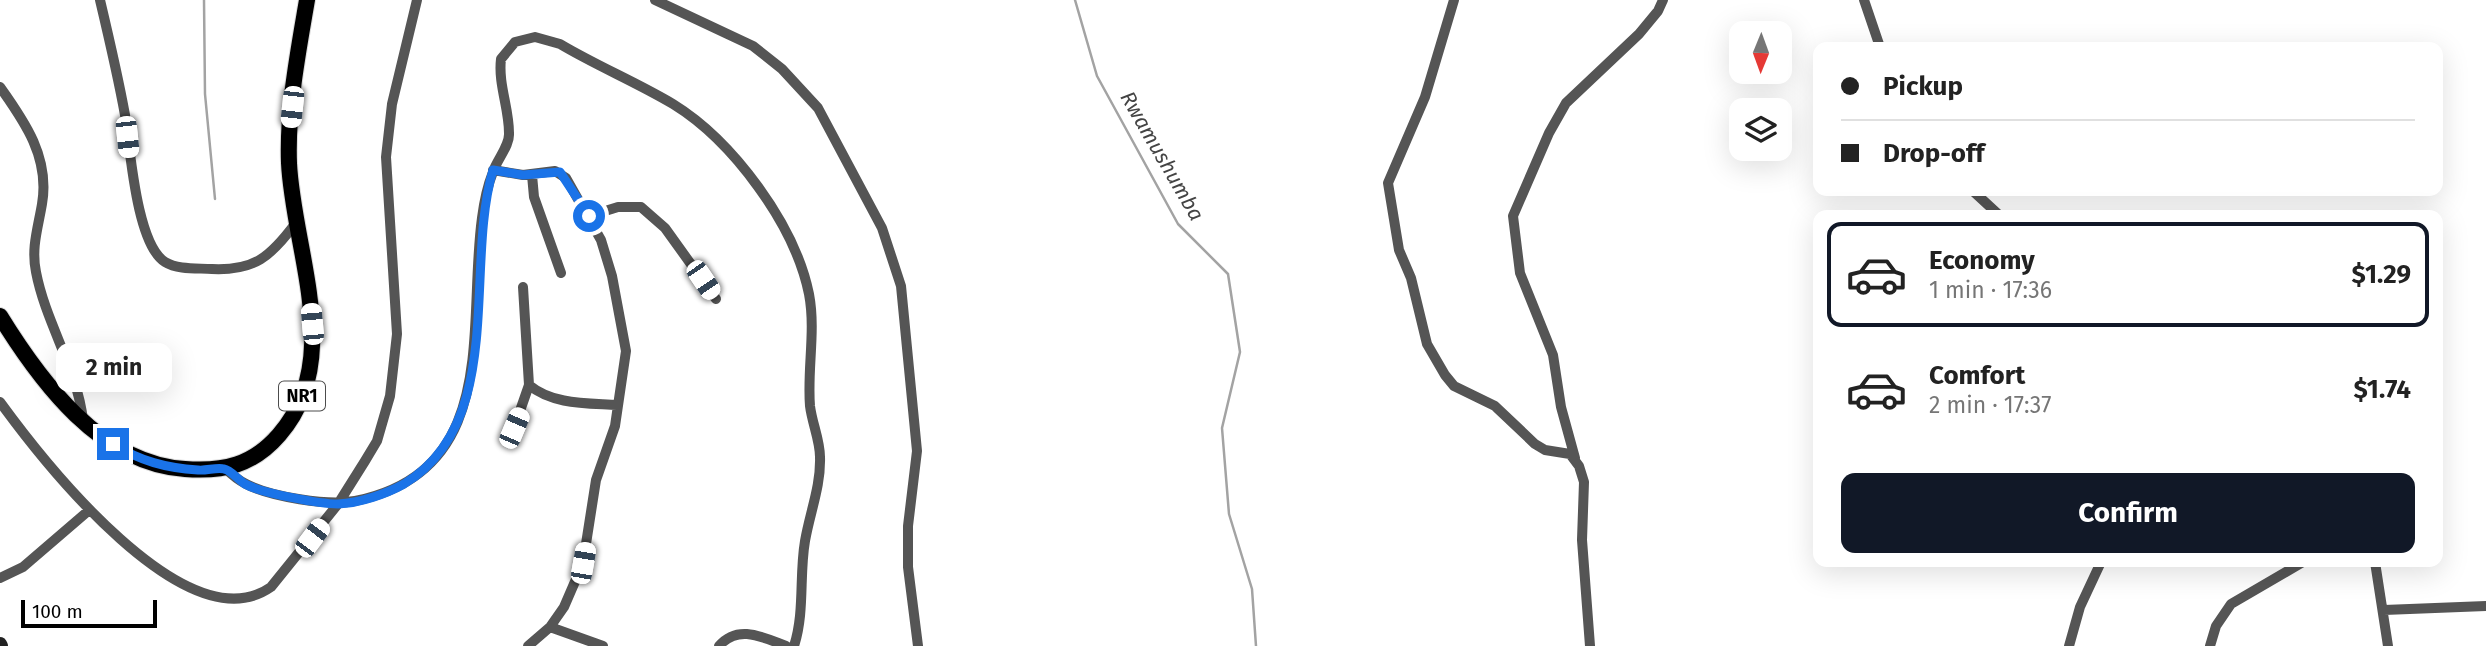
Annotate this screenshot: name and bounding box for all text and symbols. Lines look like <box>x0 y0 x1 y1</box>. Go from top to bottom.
north arrow <box>1729 21 1792 84</box>
map controls <box>1729 21 1792 161</box>
text: Pickup <box>1883 71 1963 102</box>
car <box>280 85 305 129</box>
water label: Rwamushumba <box>1114 87 1210 225</box>
button: layers <box>1729 98 1792 161</box>
car <box>115 115 140 159</box>
text: Drop-off <box>1883 138 1985 169</box>
route start <box>573 200 605 232</box>
icon: car <box>1845 243 1908 306</box>
text: Economy <box>1929 245 2035 276</box>
car <box>683 257 724 303</box>
text: $1.29 <box>2352 259 2411 290</box>
text: 1 min · 17:36 <box>1929 276 2052 304</box>
car <box>300 302 325 346</box>
callout: 2 min <box>55 342 171 392</box>
text: 2 min <box>86 353 142 381</box>
icon: car <box>1845 358 1908 421</box>
text: Comfort <box>1929 360 2025 391</box>
text: $1.74 <box>2354 374 2411 405</box>
road number: NR1 <box>279 382 325 410</box>
text: 2 min · 17:37 <box>1929 391 2051 419</box>
car <box>497 405 532 451</box>
route end <box>97 428 129 460</box>
button: Confirm <box>1841 473 2415 553</box>
car <box>291 515 334 561</box>
car <box>570 540 597 586</box>
scale bar <box>21 597 158 629</box>
text: 100 m <box>32 600 83 623</box>

